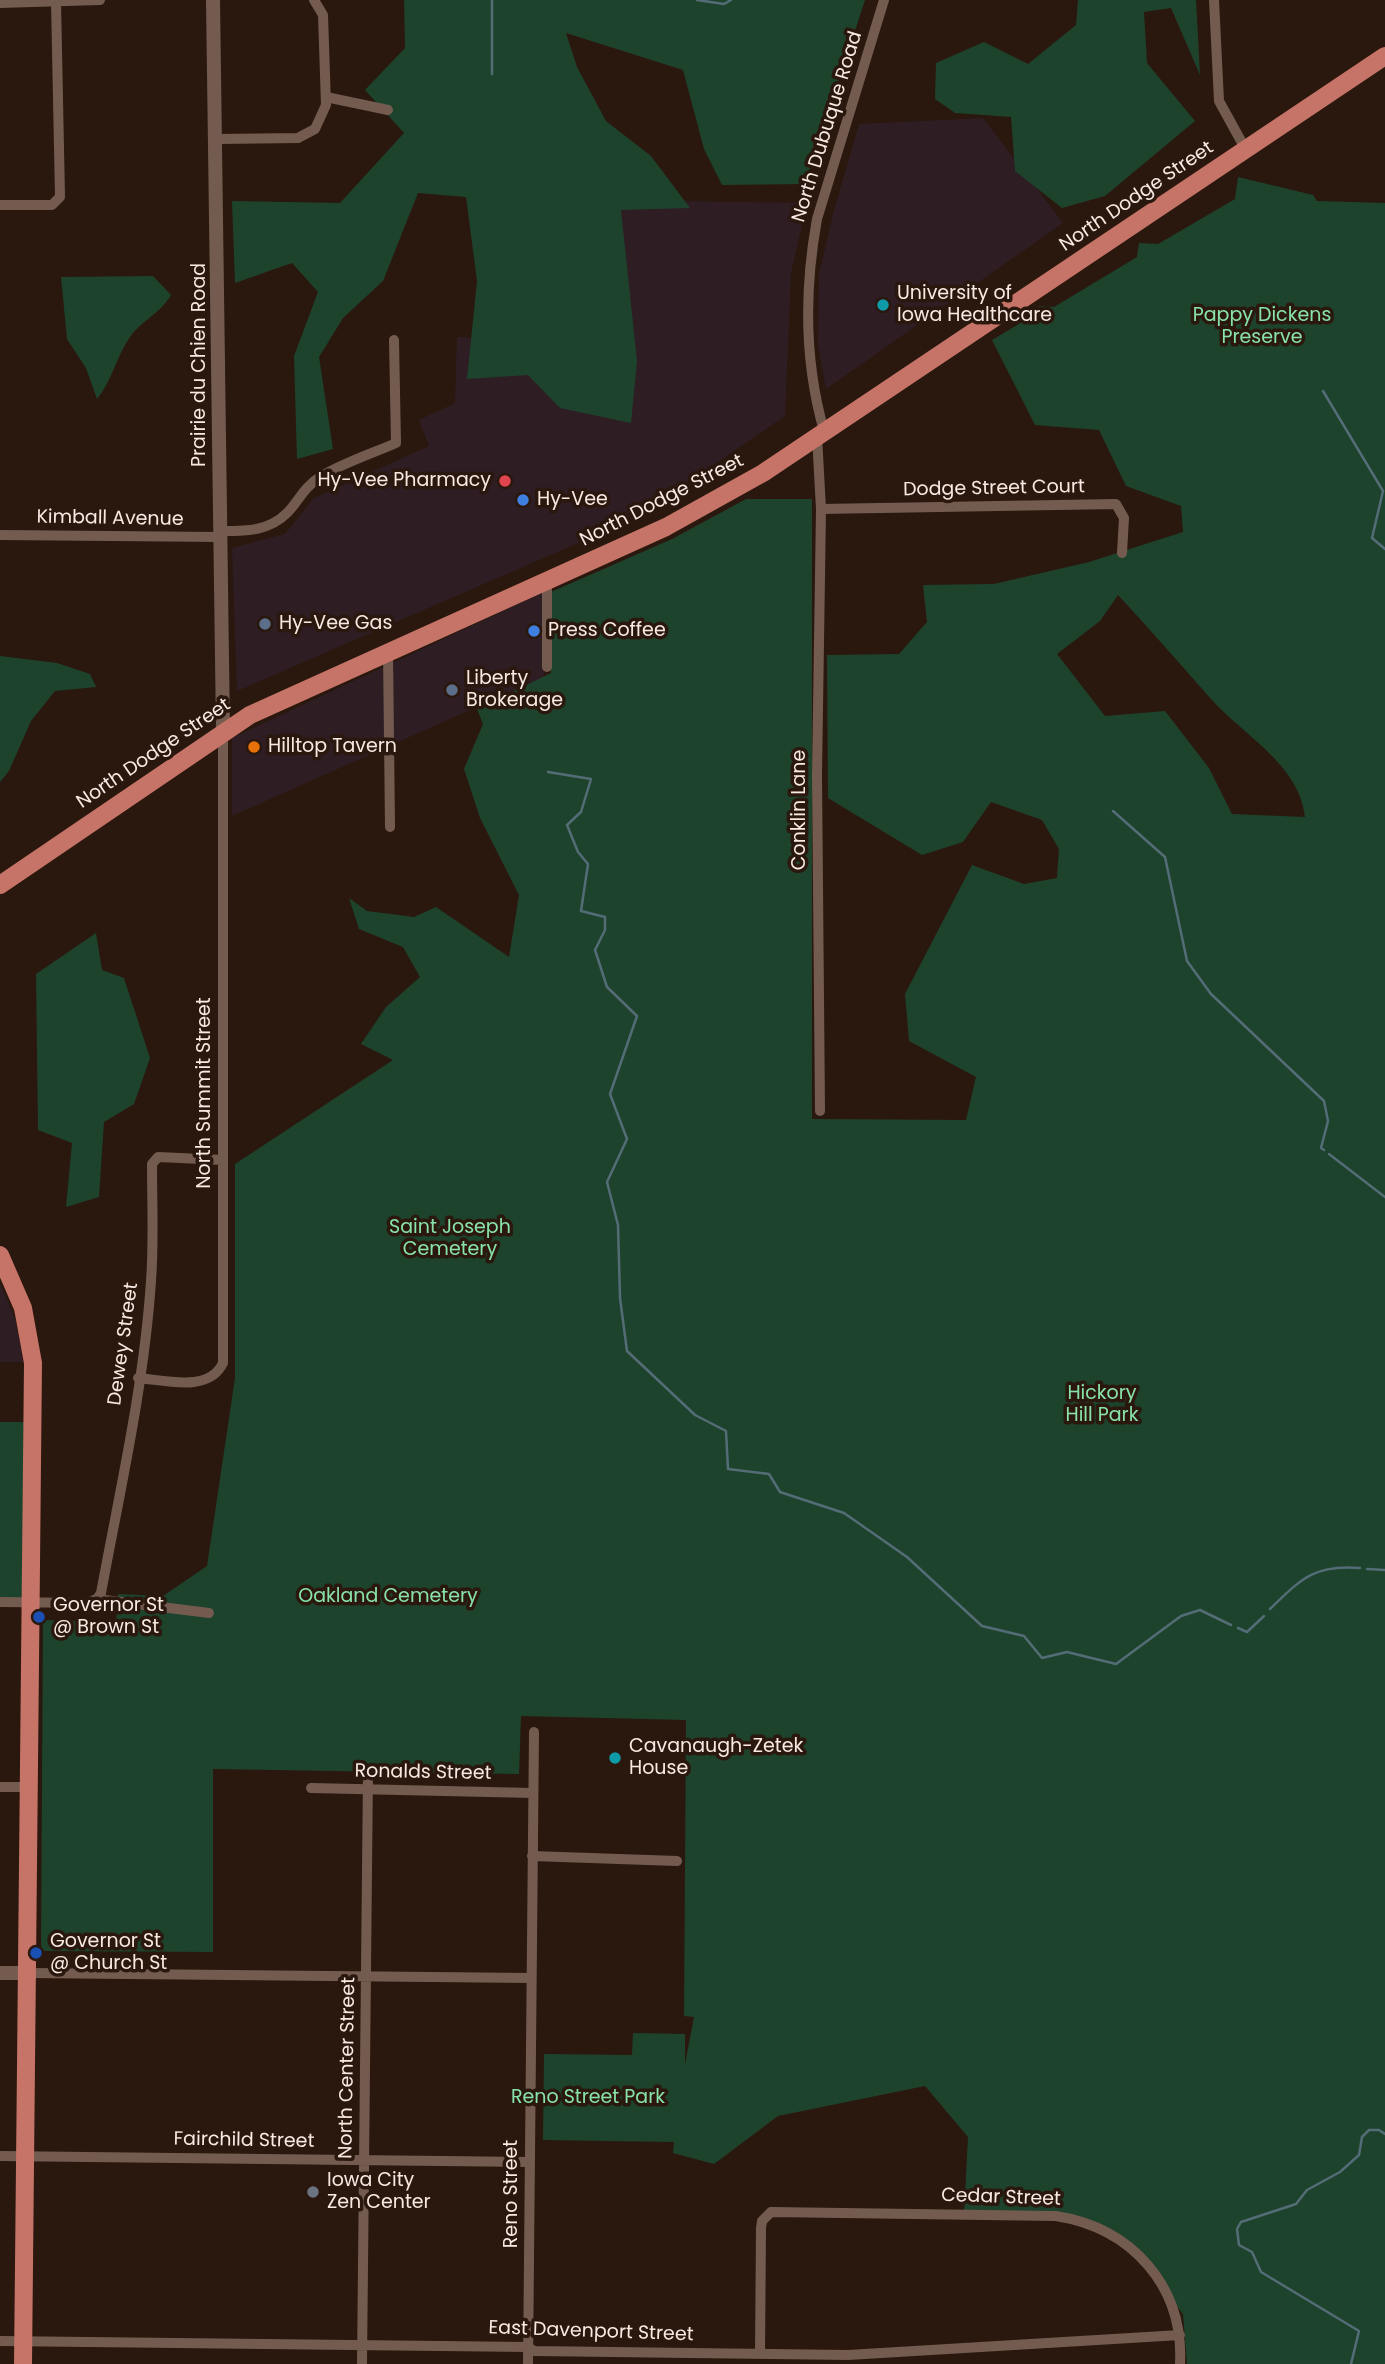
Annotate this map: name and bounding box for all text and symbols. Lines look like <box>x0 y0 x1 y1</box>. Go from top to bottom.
street label: North Dubuque Road <box>788 29 868 225</box>
street label: North Dodge Street <box>1056 137 1218 257</box>
street label: Prairie du Chien Road <box>189 263 211 467</box>
place label: University of Iowa Healthcare <box>897 283 1052 327</box>
marker: University of Iowa Healthcare <box>875 297 891 313</box>
park label: Pappy Dickens Preserve <box>1193 305 1331 349</box>
street label: North Dodge Street <box>576 450 748 552</box>
place label: Hy-Vee Pharmacy <box>317 470 491 492</box>
marker: Hy-Vee Pharmacy <box>497 473 513 489</box>
street label: Dodge Street Court <box>903 476 1085 502</box>
place label: Hy-Vee <box>537 489 608 511</box>
marker: Hy-Vee <box>515 492 531 508</box>
street label: Kimball Avenue <box>36 506 184 532</box>
place label: Hy-Vee Gas <box>279 613 392 635</box>
marker: Hy-Vee Gas <box>257 616 273 632</box>
place label: Press Coffee <box>548 620 666 642</box>
marker: Press Coffee <box>526 623 542 639</box>
place label: Liberty Brokerage <box>466 668 563 712</box>
marker: Liberty Brokerage <box>444 682 460 698</box>
street label: North Dodge Street <box>73 694 235 814</box>
place label: Hilltop Tavern <box>268 736 397 758</box>
marker: Hilltop Tavern <box>246 739 262 755</box>
street label: Conklin Lane <box>789 750 811 870</box>
street label: North Summit Street <box>194 997 216 1189</box>
park label: Saint Joseph Cemetery <box>389 1217 511 1261</box>
street label: Dewey Street <box>104 1281 144 1407</box>
park label: Hickory Hill Park <box>1066 1383 1138 1427</box>
park label: Oakland Cemetery <box>298 1586 478 1608</box>
place label: Governor St @ Brown St <box>53 1595 164 1639</box>
marker: Governor St @ Brown St <box>31 1609 47 1625</box>
place label: Cavanaugh-Zetek House <box>629 1736 803 1780</box>
marker: Cavanaugh-Zetek House <box>607 1750 623 1766</box>
street label: Ronalds Street <box>354 1760 492 1786</box>
place label: Governor St @ Church St <box>50 1931 167 1975</box>
marker: Governor St @ Church St <box>28 1945 44 1961</box>
street label: North Center Street <box>335 1977 361 2159</box>
park label: Reno Street Park <box>511 2087 665 2109</box>
street label: Fairchild Street <box>173 2128 315 2154</box>
street label: Reno Street <box>501 2140 523 2248</box>
place label: Iowa City Zen Center <box>327 2170 431 2214</box>
marker: Iowa City Zen Center <box>305 2184 321 2200</box>
street label: Cedar Street <box>941 2185 1061 2211</box>
street label: East Davenport Street <box>488 2317 694 2347</box>

